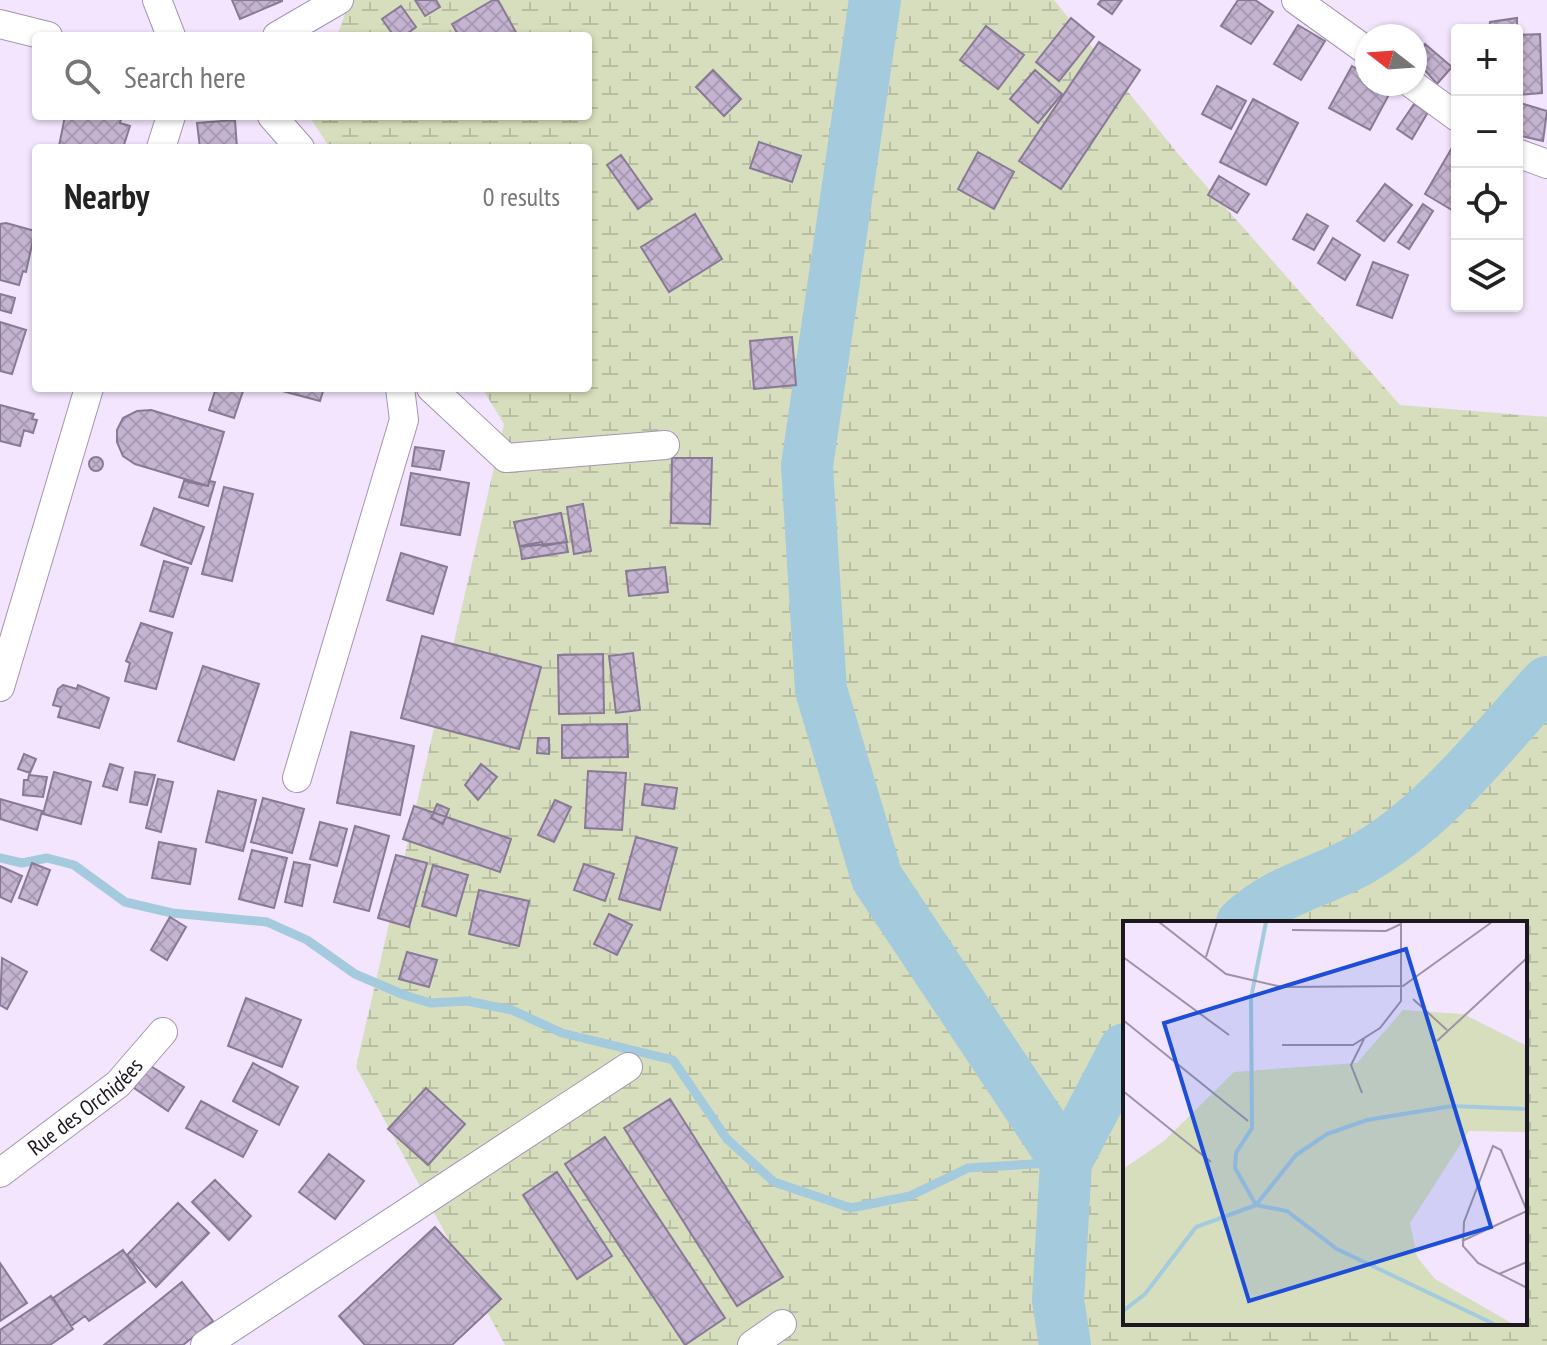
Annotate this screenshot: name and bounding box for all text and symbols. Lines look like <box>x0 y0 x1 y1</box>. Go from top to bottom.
north arrow <box>1355 24 1427 96</box>
map controls <box>1451 24 1523 312</box>
button: + <box>1451 24 1523 96</box>
search box <box>32 32 592 120</box>
icon: search <box>60 54 104 98</box>
text: Search here <box>124 57 246 96</box>
button: − <box>1451 96 1523 168</box>
button: locate <box>1451 168 1523 240</box>
text: Nearby <box>64 174 149 218</box>
text: 0 results <box>483 180 560 213</box>
button: layers <box>1451 240 1523 312</box>
inset map <box>1123 921 1527 1325</box>
street label: Rue des Orchidées <box>22 1052 148 1161</box>

